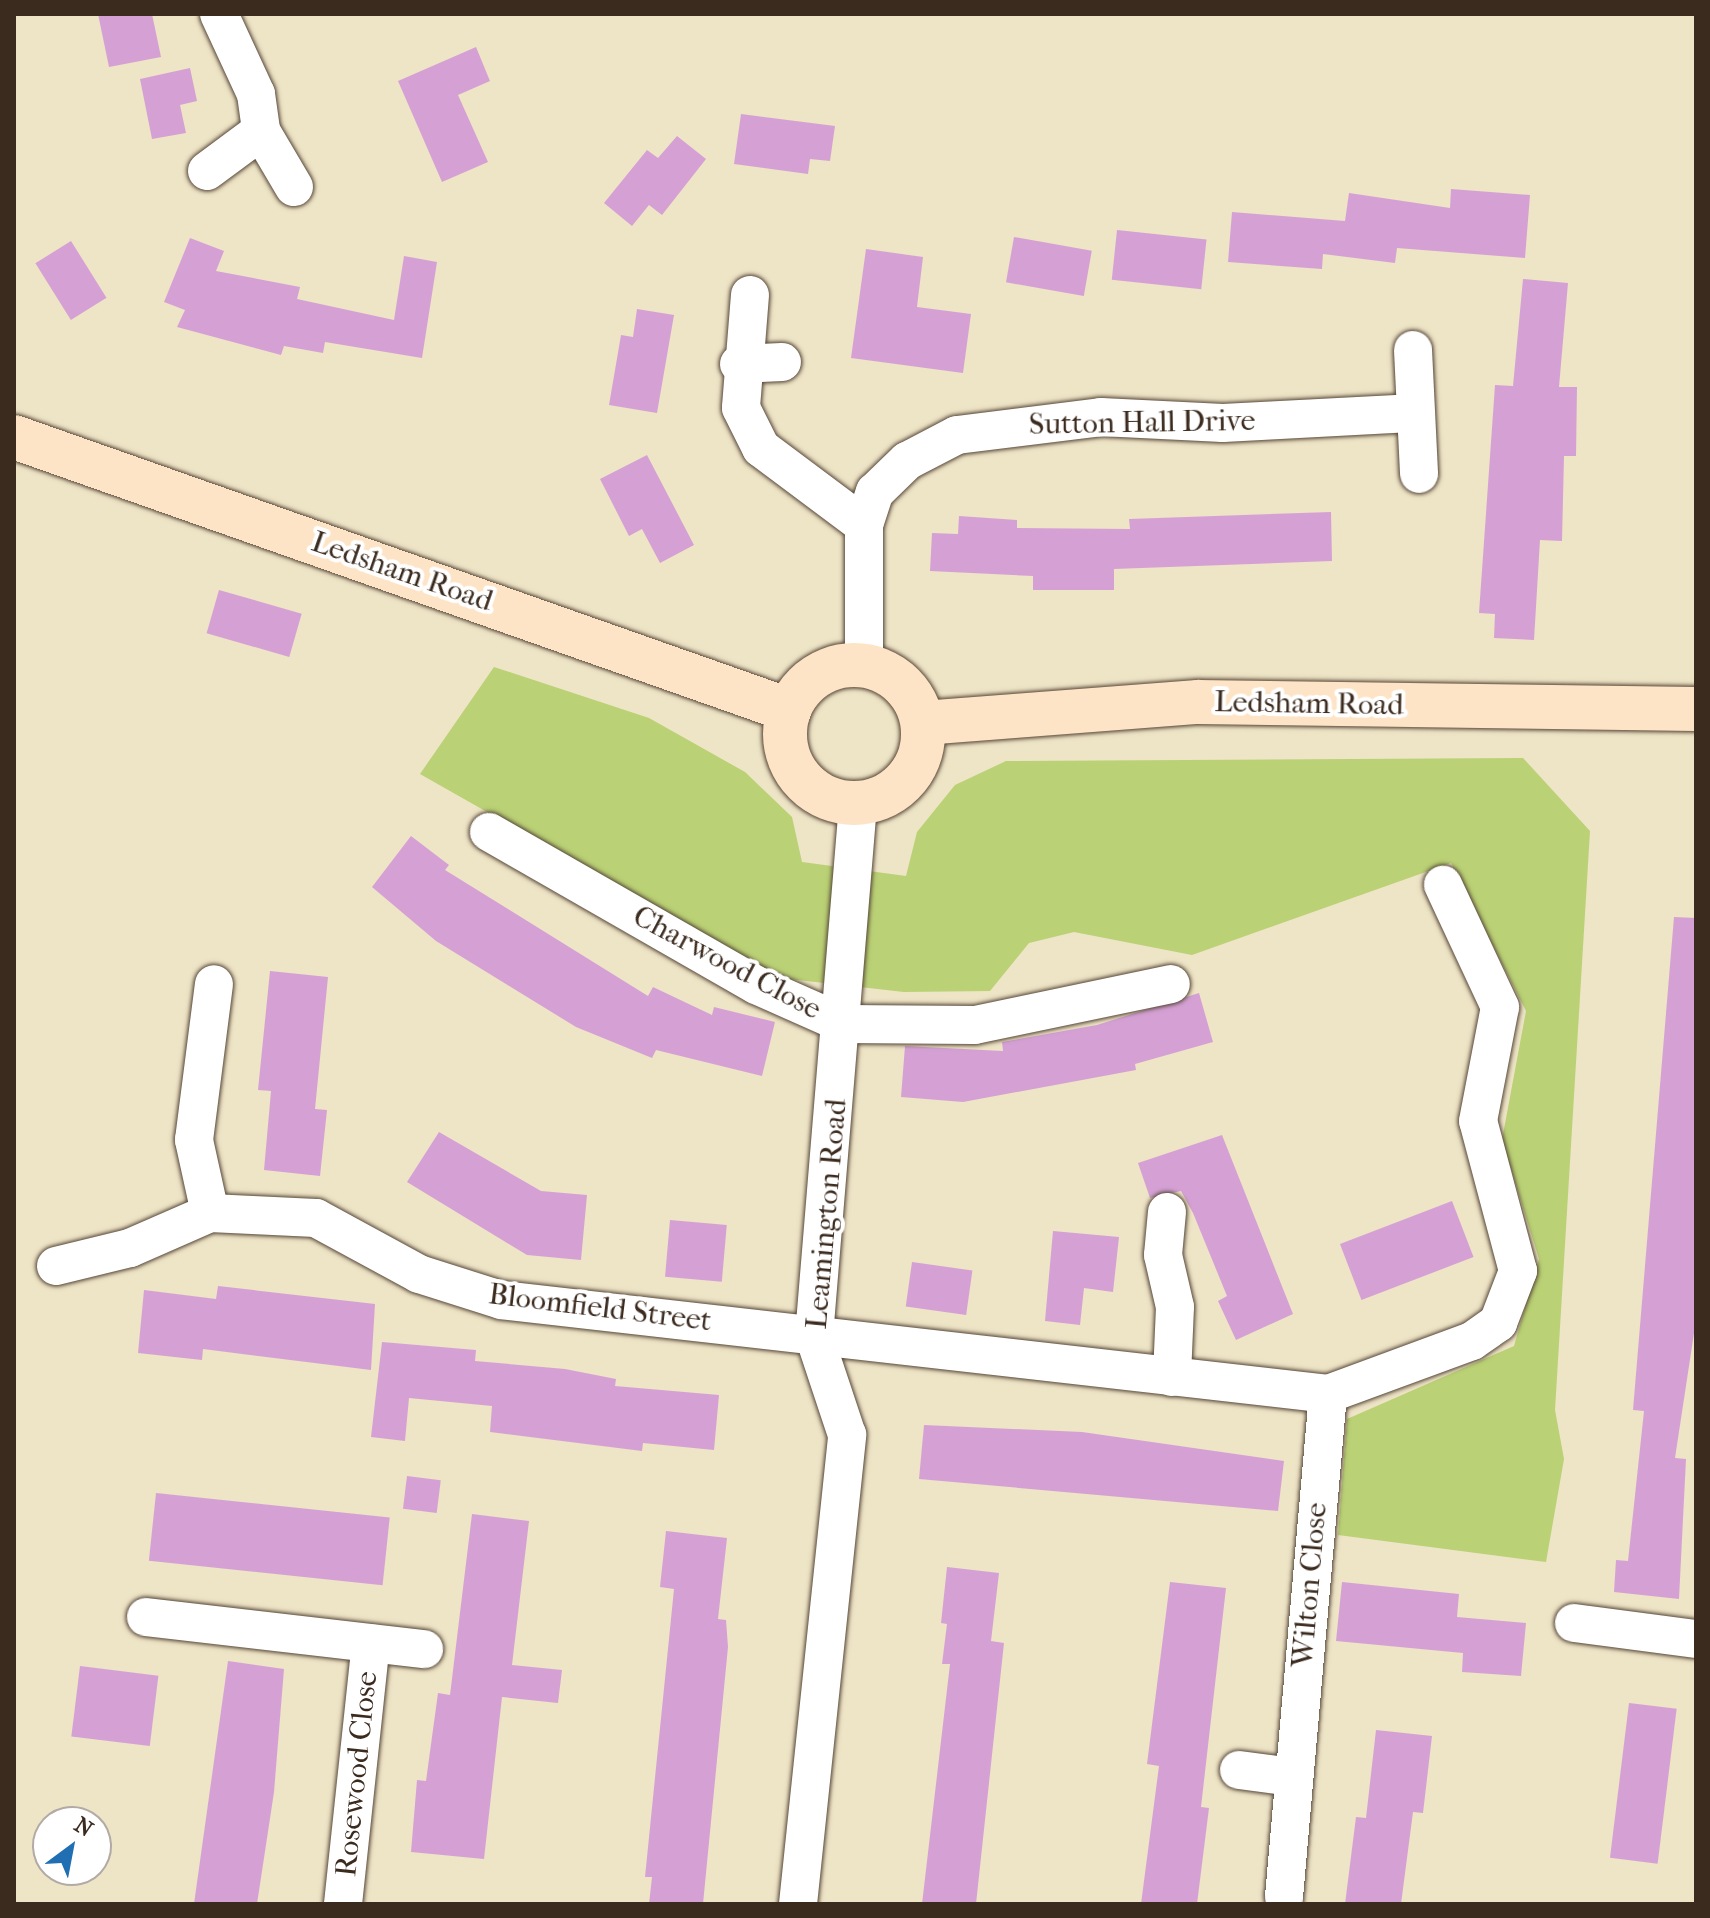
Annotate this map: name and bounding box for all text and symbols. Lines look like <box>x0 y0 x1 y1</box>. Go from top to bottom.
street label: Sutton Hall Drive <box>1028 403 1256 443</box>
street label: Ledsham Road <box>307 524 497 620</box>
street label: Ledsham Road <box>1214 684 1404 724</box>
street label: Charwood Close <box>627 898 827 1028</box>
street label: Leamington Road <box>799 1097 855 1331</box>
street label: Bloomfield Street <box>487 1276 713 1340</box>
street label: Wilton Close <box>1285 1501 1335 1669</box>
street label: Rosewood Close <box>328 1669 386 1879</box>
north arrow <box>32 1806 112 1886</box>
text: N <box>70 1812 98 1843</box>

